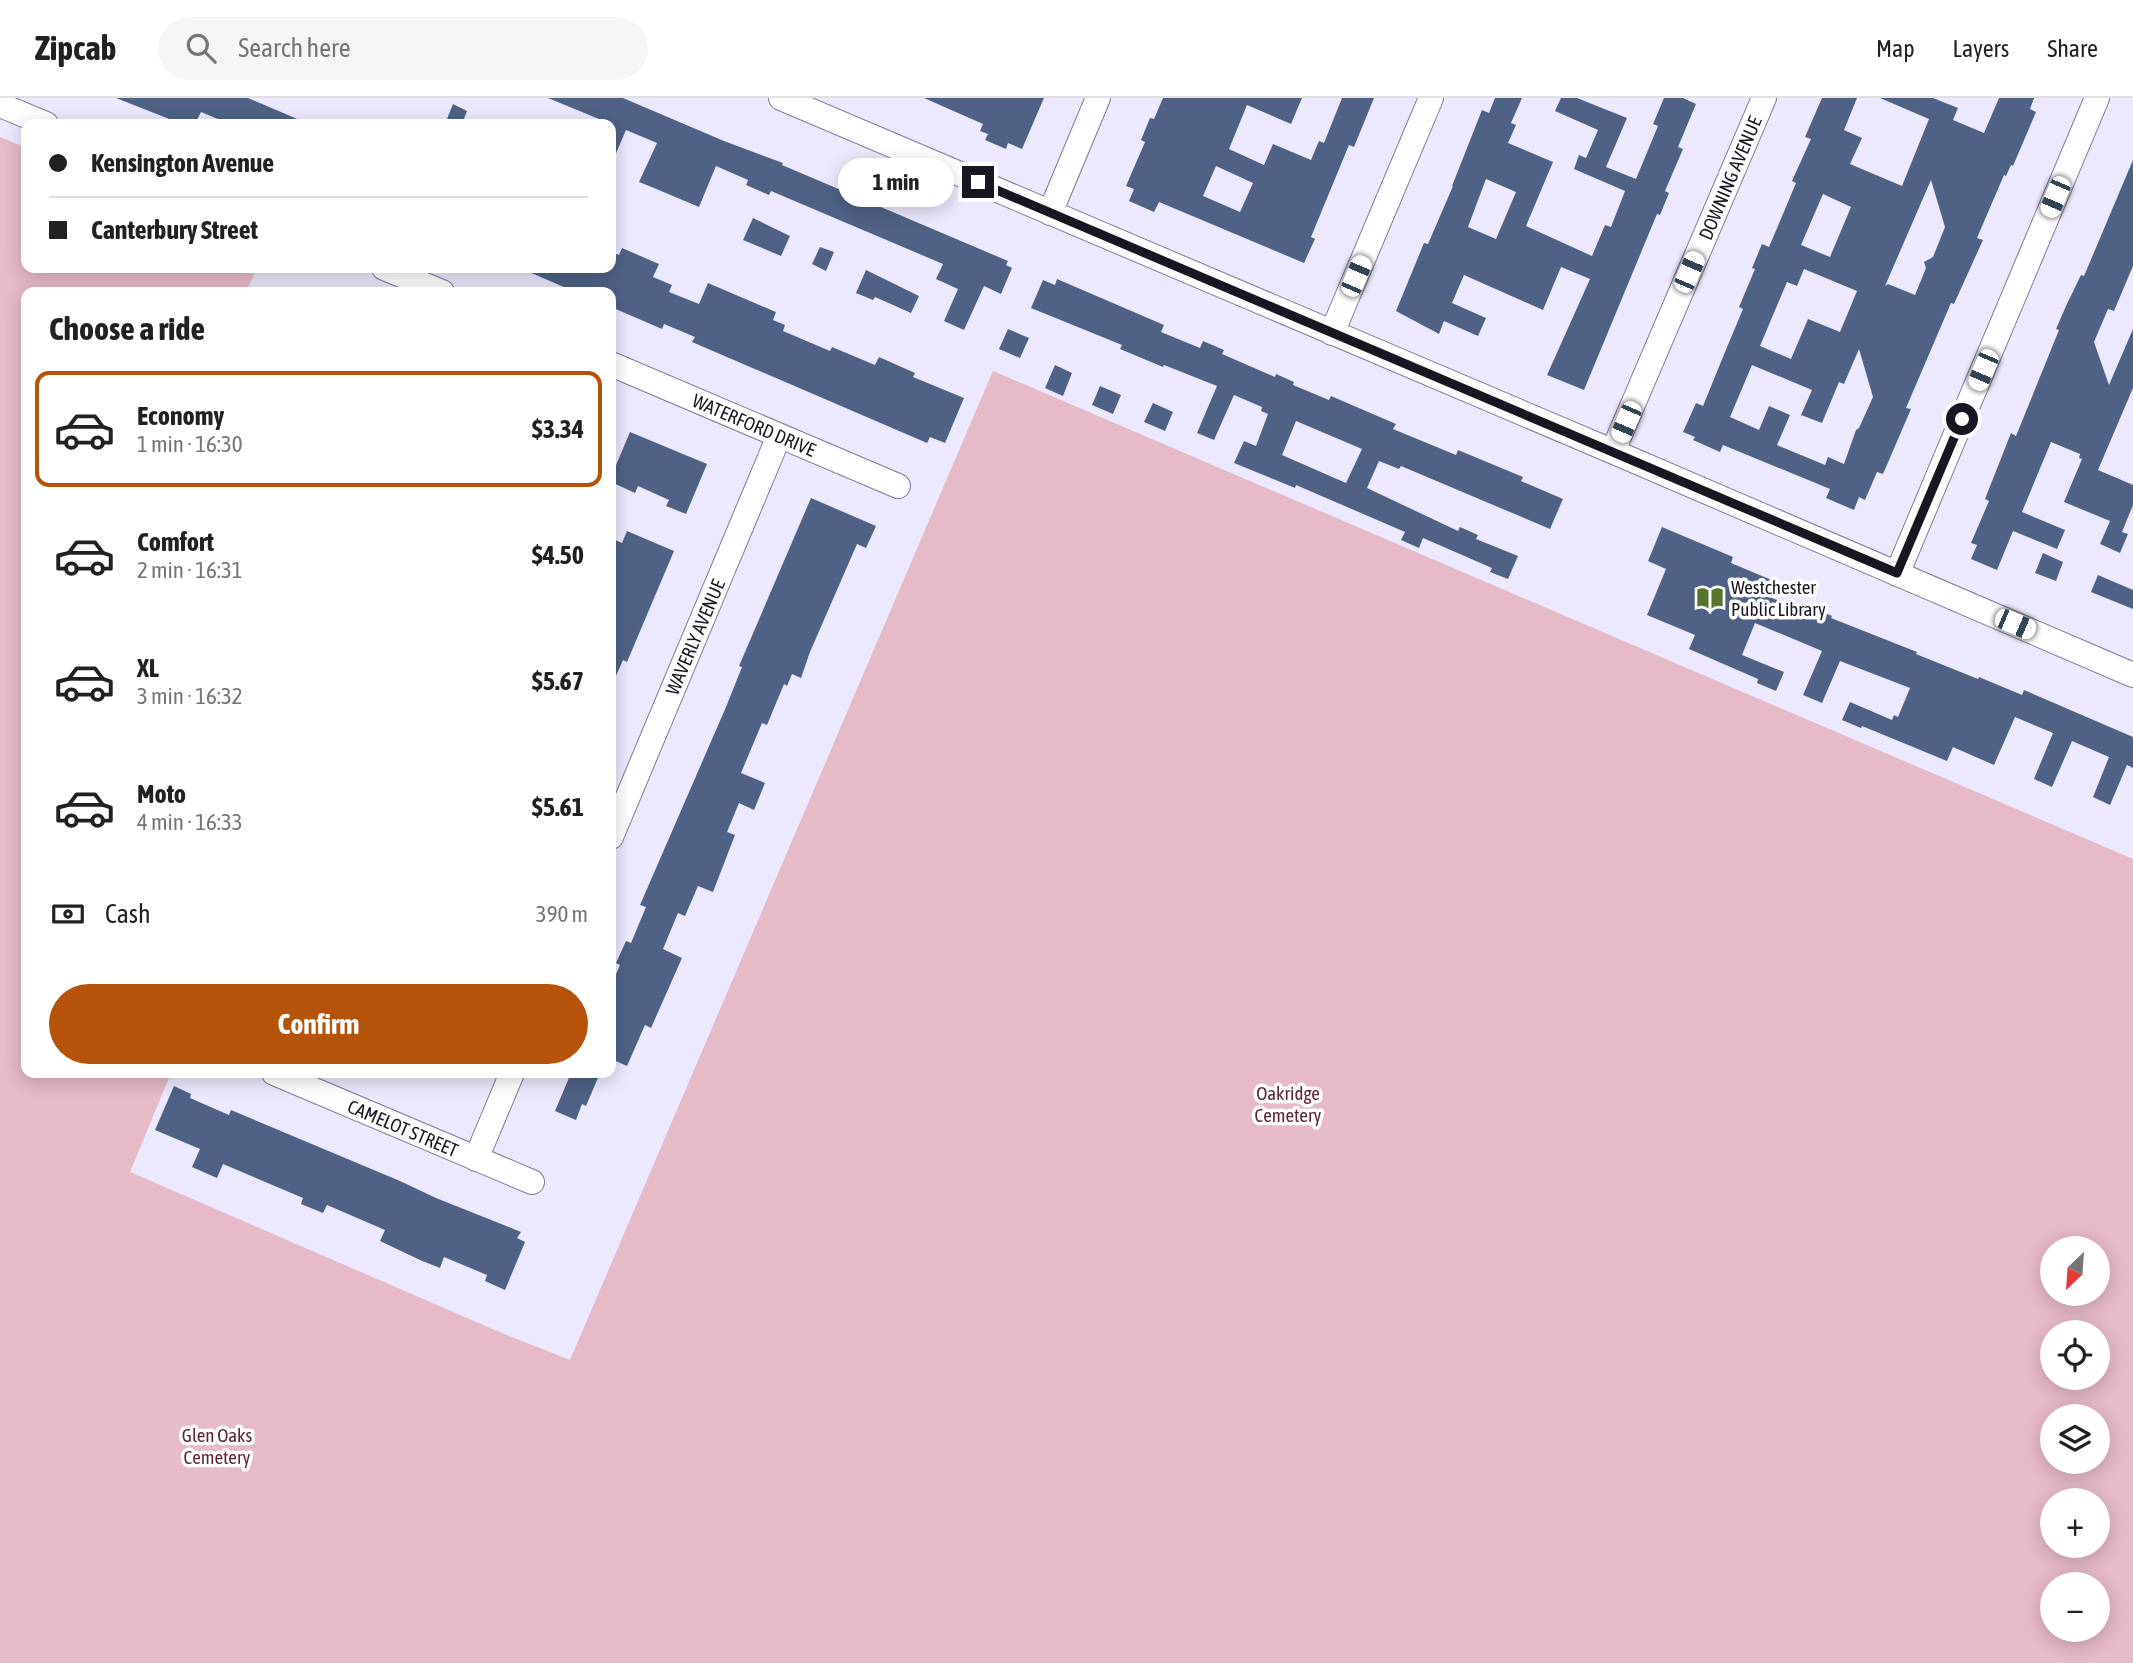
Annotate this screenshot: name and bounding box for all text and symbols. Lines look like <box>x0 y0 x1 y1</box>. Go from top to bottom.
search box <box>158 17 648 80</box>
text: Zipcab <box>35 29 116 67</box>
icon: search <box>182 29 220 67</box>
text: Search here <box>238 33 350 63</box>
text: Map <box>1876 35 1915 62</box>
text: Layers <box>1953 35 2009 62</box>
text: Share <box>2047 35 2098 62</box>
street label: DOWNING AVENUE <box>1694 113 1766 243</box>
text: Kensington Avenue <box>91 148 274 178</box>
callout: 1 min <box>838 158 954 206</box>
route end <box>962 166 994 198</box>
text: 1 min <box>873 169 919 195</box>
car <box>2038 174 2073 220</box>
text: Canterbury Street <box>91 215 258 245</box>
car <box>1672 249 1707 295</box>
car <box>1339 253 1374 299</box>
text: Choose a ride <box>49 310 205 347</box>
car <box>1966 347 2001 393</box>
street label: WATERFORD DRIVE <box>689 389 819 461</box>
icon: car <box>53 398 116 461</box>
car <box>1609 399 1644 445</box>
text: Economy <box>137 401 224 431</box>
route start <box>1946 403 1978 435</box>
text: $3.34 <box>532 414 584 444</box>
text: 1 min · 16:30 <box>137 431 243 457</box>
icon: car <box>53 524 116 587</box>
text: Comfort <box>137 527 214 557</box>
text: $4.50 <box>532 540 584 570</box>
text: 2 min · 16:31 <box>137 557 243 583</box>
street label: WAVERLY AVENUE <box>661 576 729 698</box>
place label: Westchester Public Library <box>1731 576 1826 620</box>
library icon: Westchester Public Library <box>1695 583 1725 613</box>
car <box>1992 606 2039 642</box>
icon: car <box>53 650 116 713</box>
text: XL <box>137 653 159 683</box>
text: $5.67 <box>532 666 584 696</box>
text: 3 min · 16:32 <box>137 683 243 709</box>
icon: car <box>53 776 116 839</box>
text: Moto <box>137 779 186 809</box>
text: $5.61 <box>532 792 584 822</box>
text: 4 min · 16:33 <box>137 809 243 835</box>
icon: cash <box>49 895 87 933</box>
text: Cash <box>105 899 151 929</box>
text: 390 m <box>536 901 588 927</box>
button: Confirm <box>49 984 588 1064</box>
park label: Oakridge Cemetery <box>1255 1082 1322 1126</box>
street label: CAMELOT STREET <box>345 1095 462 1161</box>
north arrow <box>2040 1236 2110 1306</box>
map controls <box>2040 1236 2110 1642</box>
button: locate <box>2040 1320 2110 1390</box>
button: layers <box>2040 1404 2110 1474</box>
park label: Glen Oaks Cemetery <box>182 1424 252 1468</box>
button: + <box>2040 1488 2110 1558</box>
button: − <box>2040 1572 2110 1642</box>

